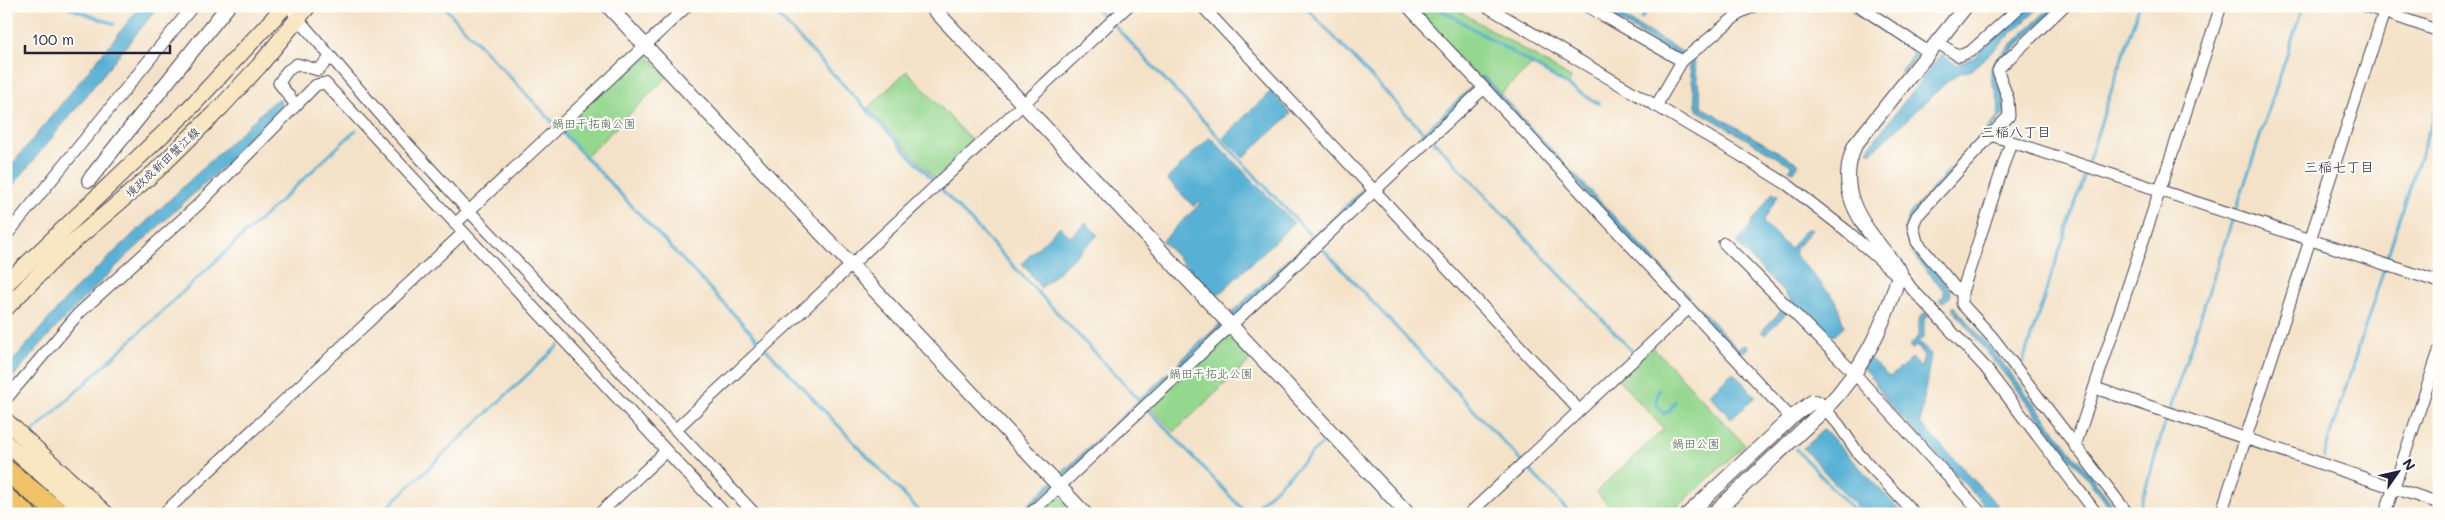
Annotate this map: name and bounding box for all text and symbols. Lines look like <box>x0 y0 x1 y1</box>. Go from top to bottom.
scale bar <box>25 22 170 54</box>
text: 100 m <box>32 29 74 49</box>
park label: 鍋田干拓南公園 <box>552 115 636 131</box>
district label: 三稲八丁目 <box>1981 122 2051 141</box>
street label: 境政成新田蟹江線 <box>121 123 203 201</box>
district label: 三稲七丁目 <box>2304 157 2374 176</box>
park label: 鍋田干拓北公園 <box>1169 365 1253 381</box>
park label: 鍋田公園 <box>1672 435 1720 451</box>
north arrow <box>2372 448 2422 498</box>
text: N <box>2398 455 2420 474</box>

